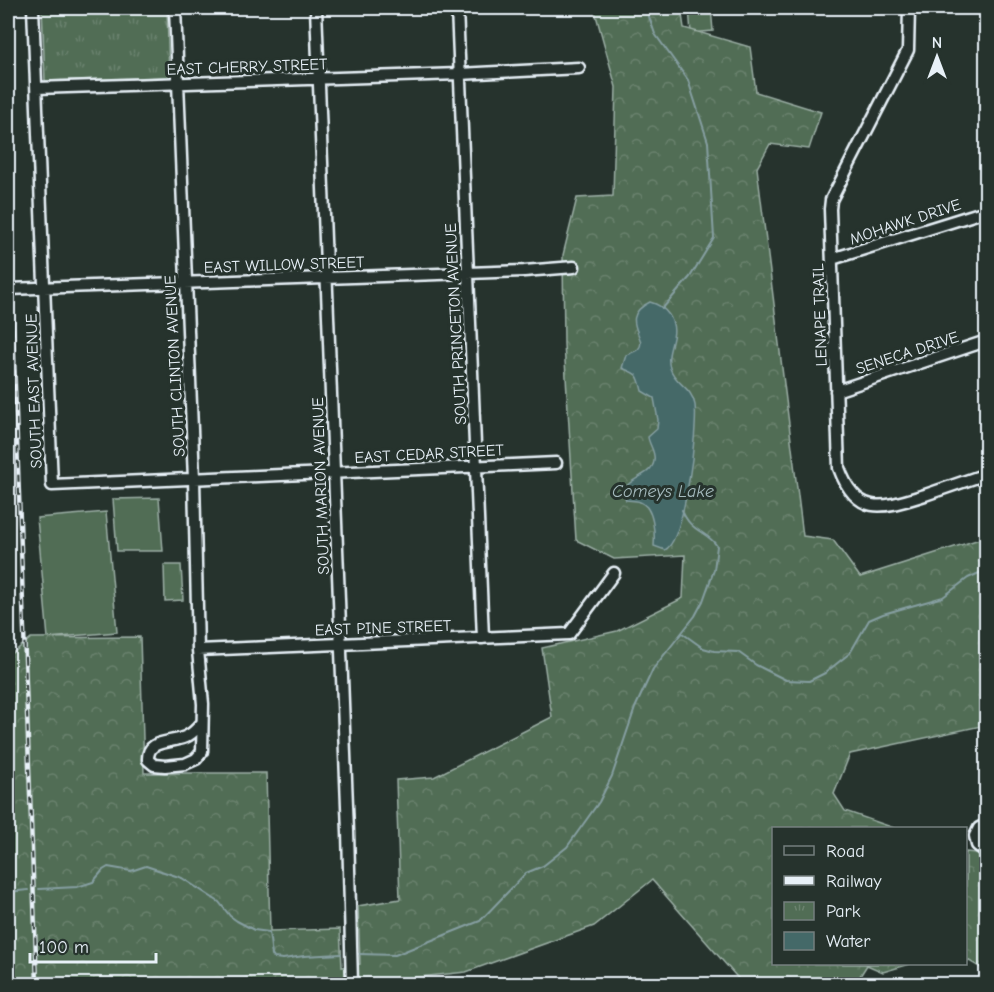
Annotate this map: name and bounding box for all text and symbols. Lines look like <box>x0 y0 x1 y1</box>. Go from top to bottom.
north arrow <box>907 27 967 87</box>
text: N <box>932 34 942 52</box>
street label: EAST CHERRY STREET <box>166 55 328 79</box>
street label: MOHAWK DRIVE <box>847 195 964 248</box>
street label: SOUTH PRINCETON AVENUE <box>442 222 470 425</box>
street label: EAST WILLOW STREET <box>203 253 365 277</box>
street label: LENAPE TRAIL <box>809 263 831 367</box>
street label: SOUTH CLINTON AVENUE <box>161 274 189 457</box>
street label: SOUTH EAST AVENUE <box>22 313 46 469</box>
street label: SENECA DRIVE <box>854 328 961 378</box>
street label: SOUTH MARION AVENUE <box>309 397 333 575</box>
street label: EAST CEDAR STREET <box>354 441 505 467</box>
water label: Comeys Lake <box>612 481 714 502</box>
street label: EAST PINE STREET <box>314 617 452 639</box>
legend <box>772 827 967 965</box>
text: Road <box>826 841 865 862</box>
text: Railway <box>826 871 883 892</box>
text: Park <box>826 901 861 922</box>
scale bar <box>30 926 156 964</box>
text: Water <box>826 931 871 952</box>
text: 100 m <box>39 937 89 958</box>

